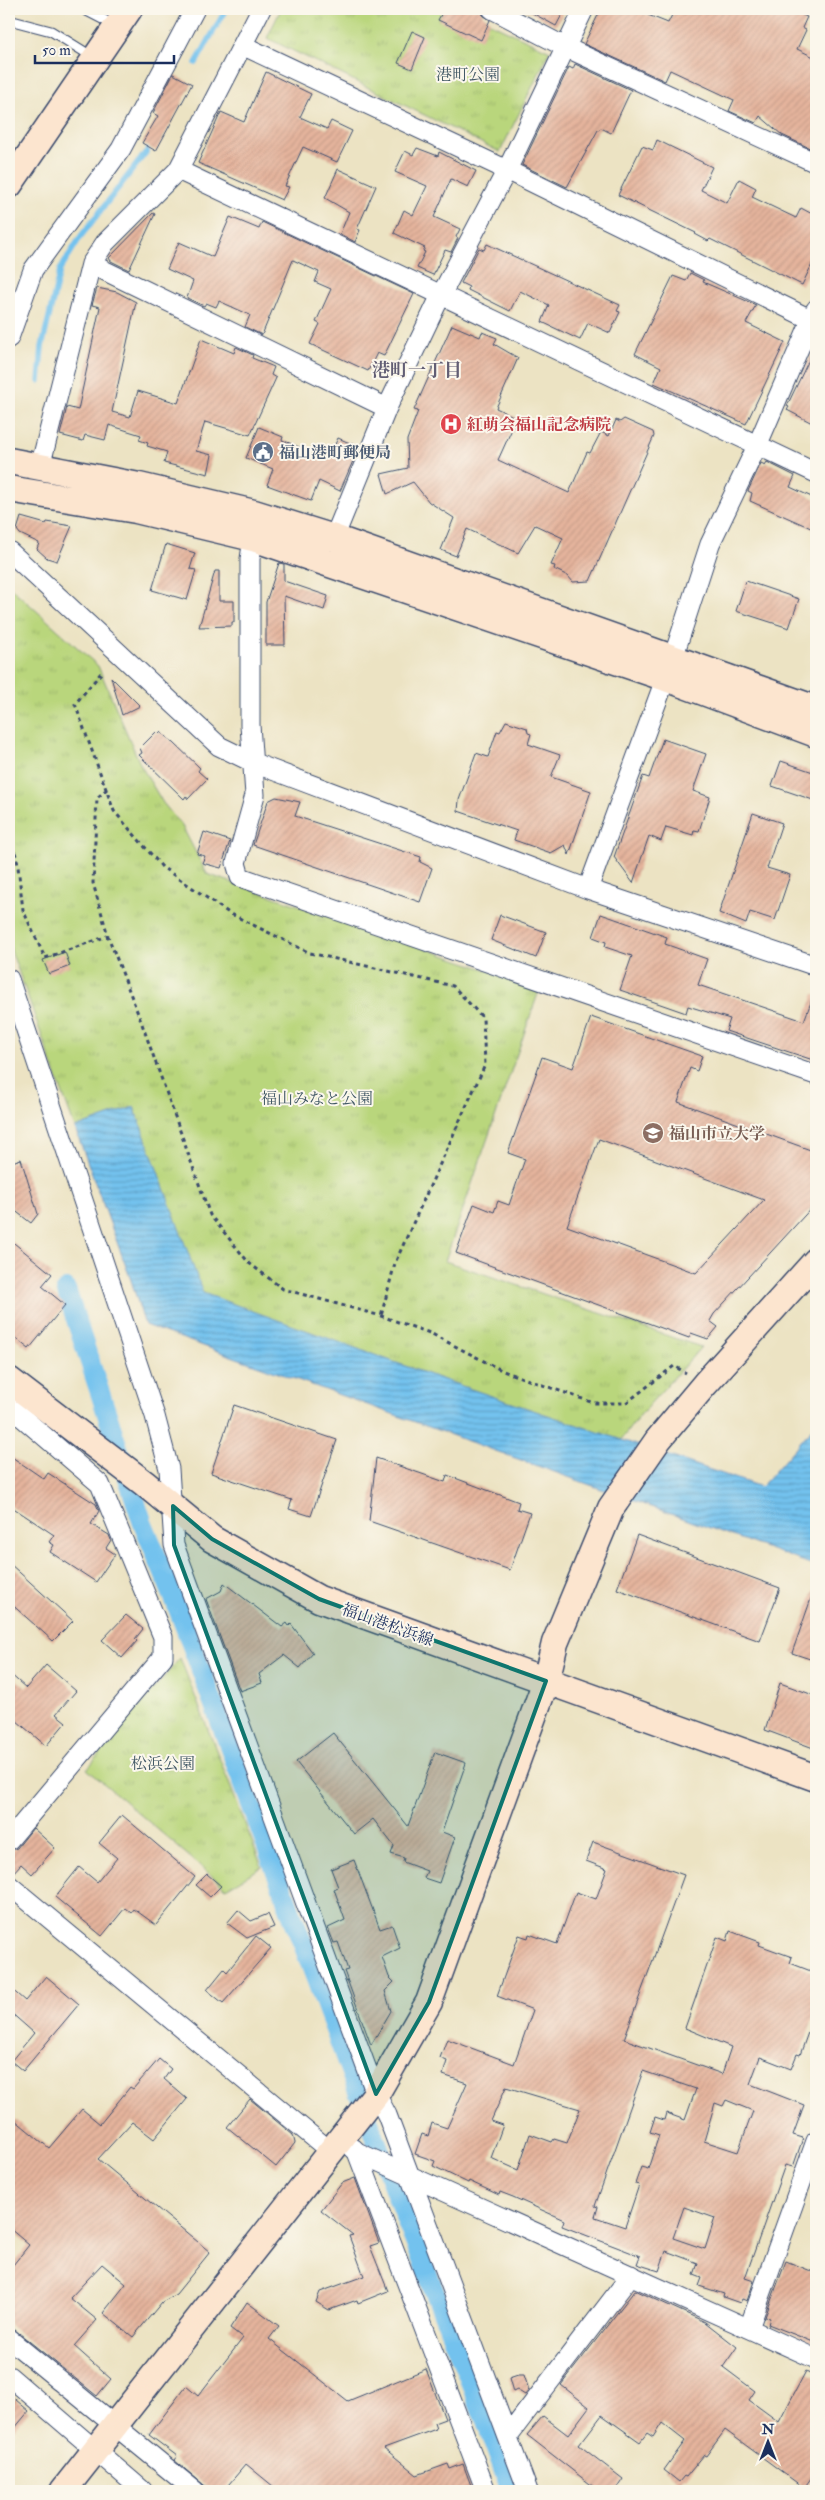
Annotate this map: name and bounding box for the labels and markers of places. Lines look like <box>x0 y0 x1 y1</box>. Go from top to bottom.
hospital icon: 紅萌会福山記念病院 <box>439 412 463 436</box>
place label: 紅萌会福山記念病院 <box>467 415 611 435</box>
public building icon: 福山港町郵便局 <box>251 440 275 464</box>
place label: 福山港町郵便局 <box>278 443 391 463</box>
school or university icon: 福山市立大学 <box>641 1121 665 1145</box>
place label: 福山市立大学 <box>668 1124 765 1144</box>

